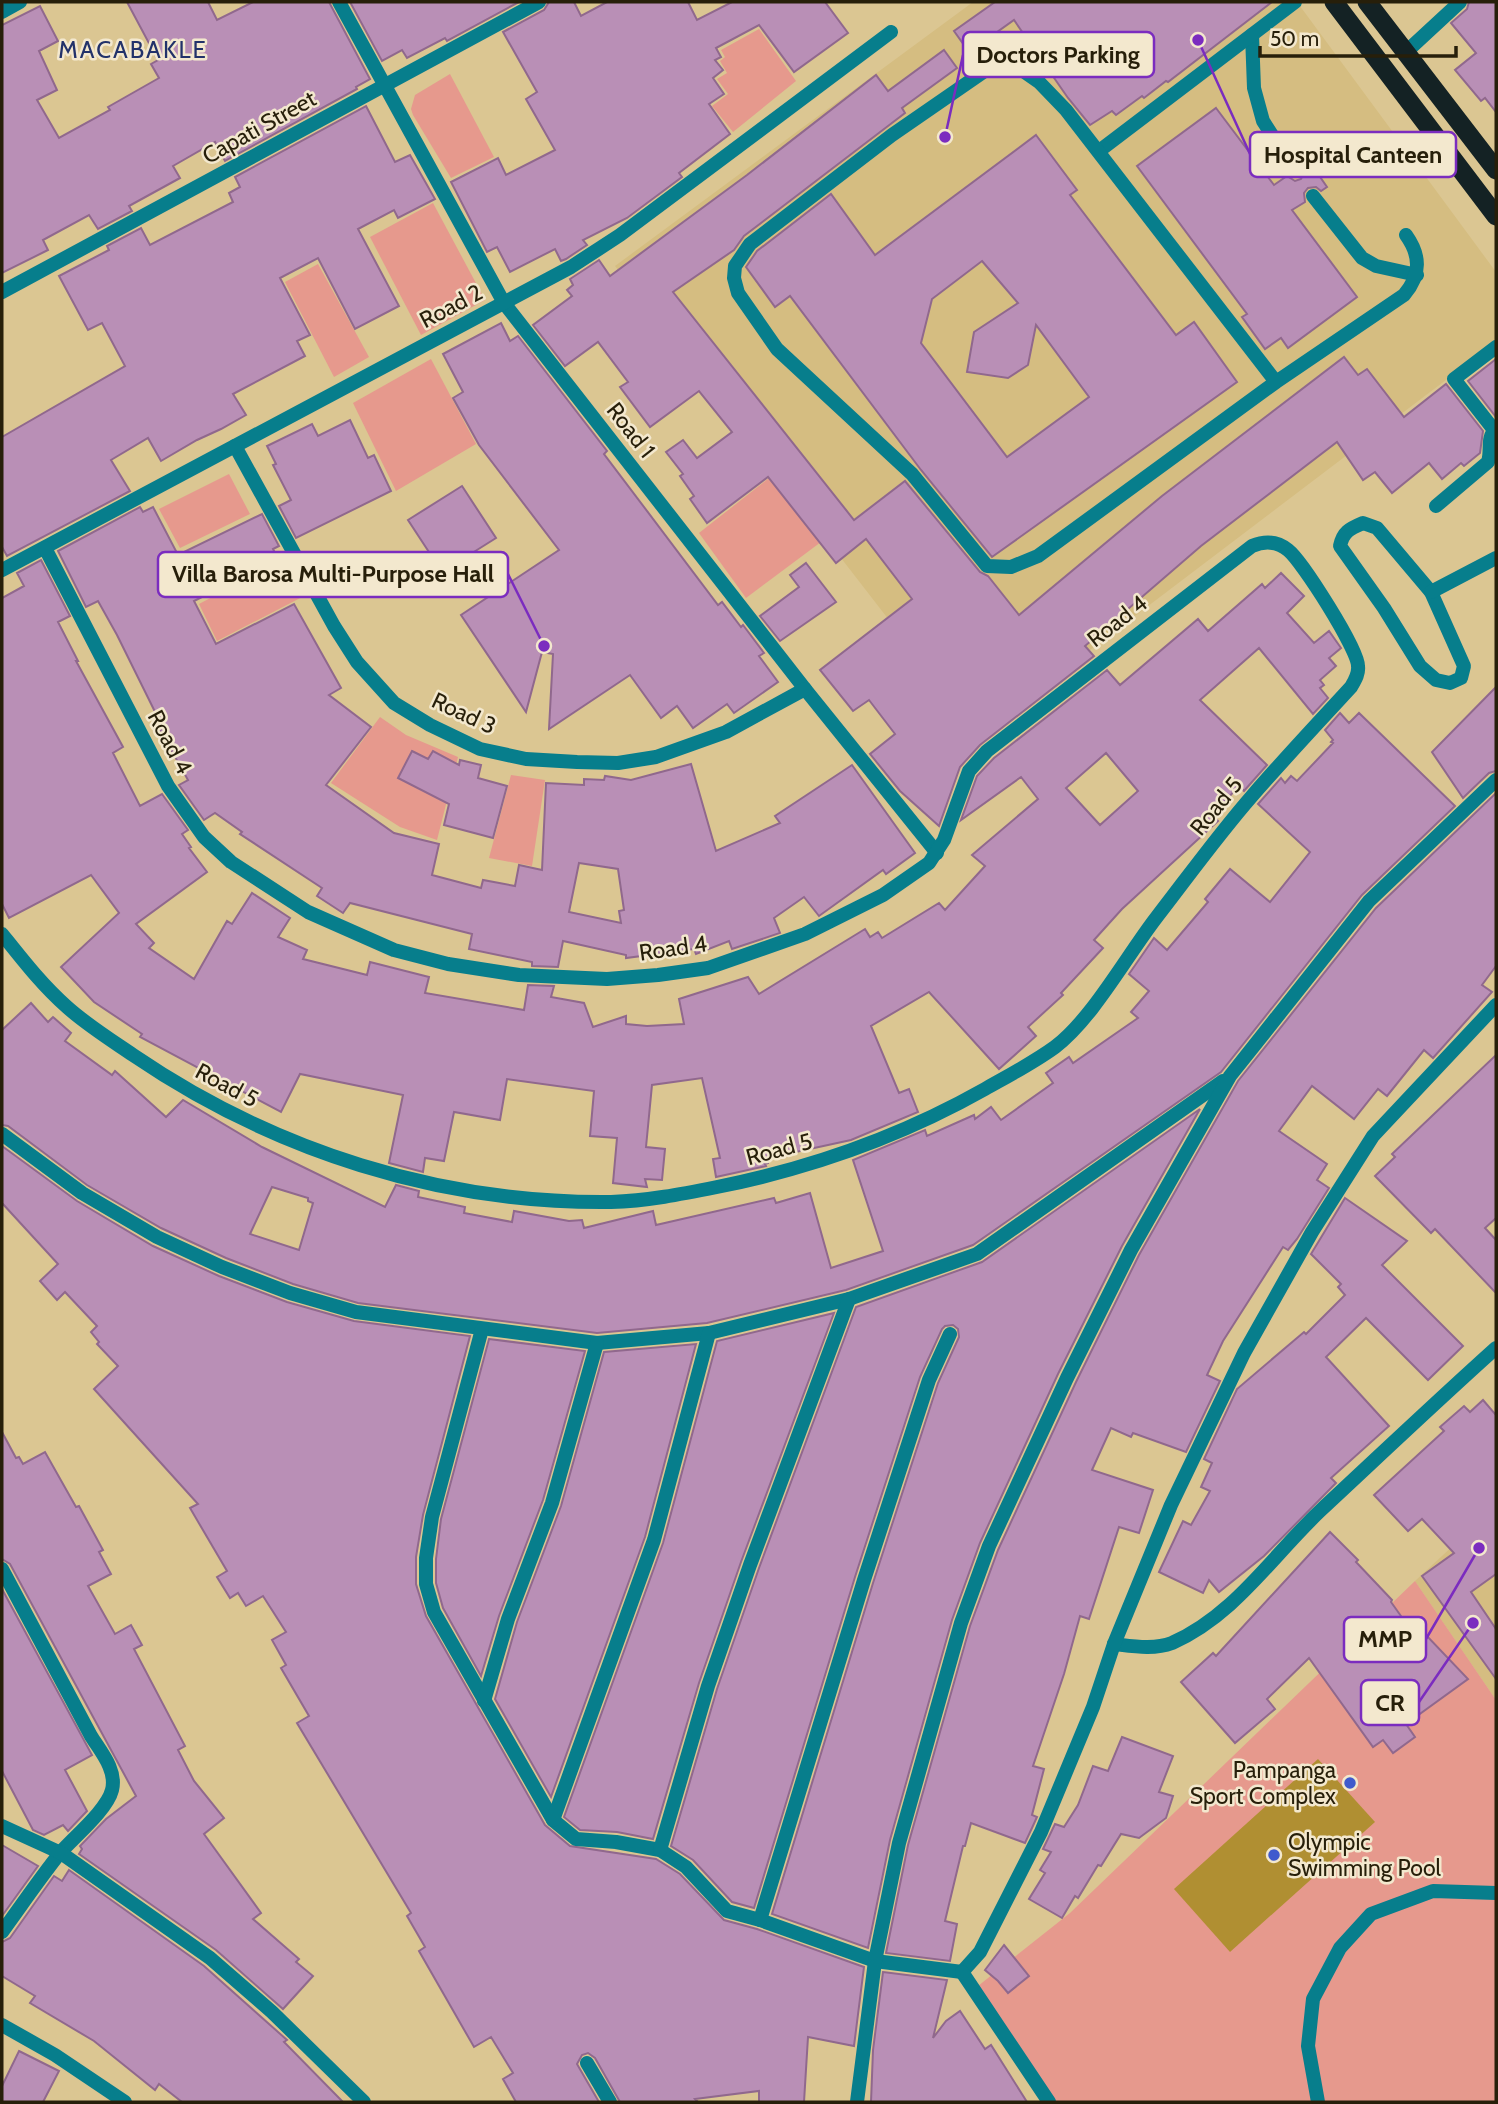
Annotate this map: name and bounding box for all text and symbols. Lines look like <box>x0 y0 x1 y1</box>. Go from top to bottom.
scale bar <box>1260 14 1456 58</box>
text: 50 m <box>1270 26 1319 51</box>
callout: Doctors Parking <box>963 32 1154 77</box>
district label: MACABAKLE <box>58 35 208 64</box>
text: Doctors Parking <box>976 40 1140 69</box>
street label: Capati Street <box>197 84 321 170</box>
callout: Hospital Canteen <box>1250 132 1456 177</box>
text: Hospital Canteen <box>1264 140 1442 169</box>
street label: Road 2 <box>415 278 487 334</box>
street label: Road 1 <box>601 397 661 463</box>
callout: Villa Barosa Multi-Purpose Hall <box>158 552 508 597</box>
text: Villa Barosa Multi-Purpose Hall <box>172 559 494 588</box>
street label: Road 4 <box>1081 589 1153 653</box>
street label: Road 3 <box>427 686 501 740</box>
street label: Road 4 <box>142 705 198 779</box>
street label: Road 5 <box>1184 771 1248 841</box>
street label: Road 4 <box>637 929 709 967</box>
street label: Road 5 <box>191 1057 263 1113</box>
street label: Road 5 <box>743 1127 815 1171</box>
callout: MMP <box>1344 1617 1426 1662</box>
text: MMP <box>1358 1624 1412 1653</box>
callout: CR <box>1361 1680 1419 1725</box>
text: CR <box>1375 1688 1405 1717</box>
place label: Pampanga Sport Complex <box>1190 1756 1336 1810</box>
marker: Pampanga Sport Complex <box>1342 1775 1358 1791</box>
place label: Olympic Swimming Pool <box>1288 1828 1442 1882</box>
marker: Olympic Swimming Pool <box>1266 1847 1282 1863</box>

